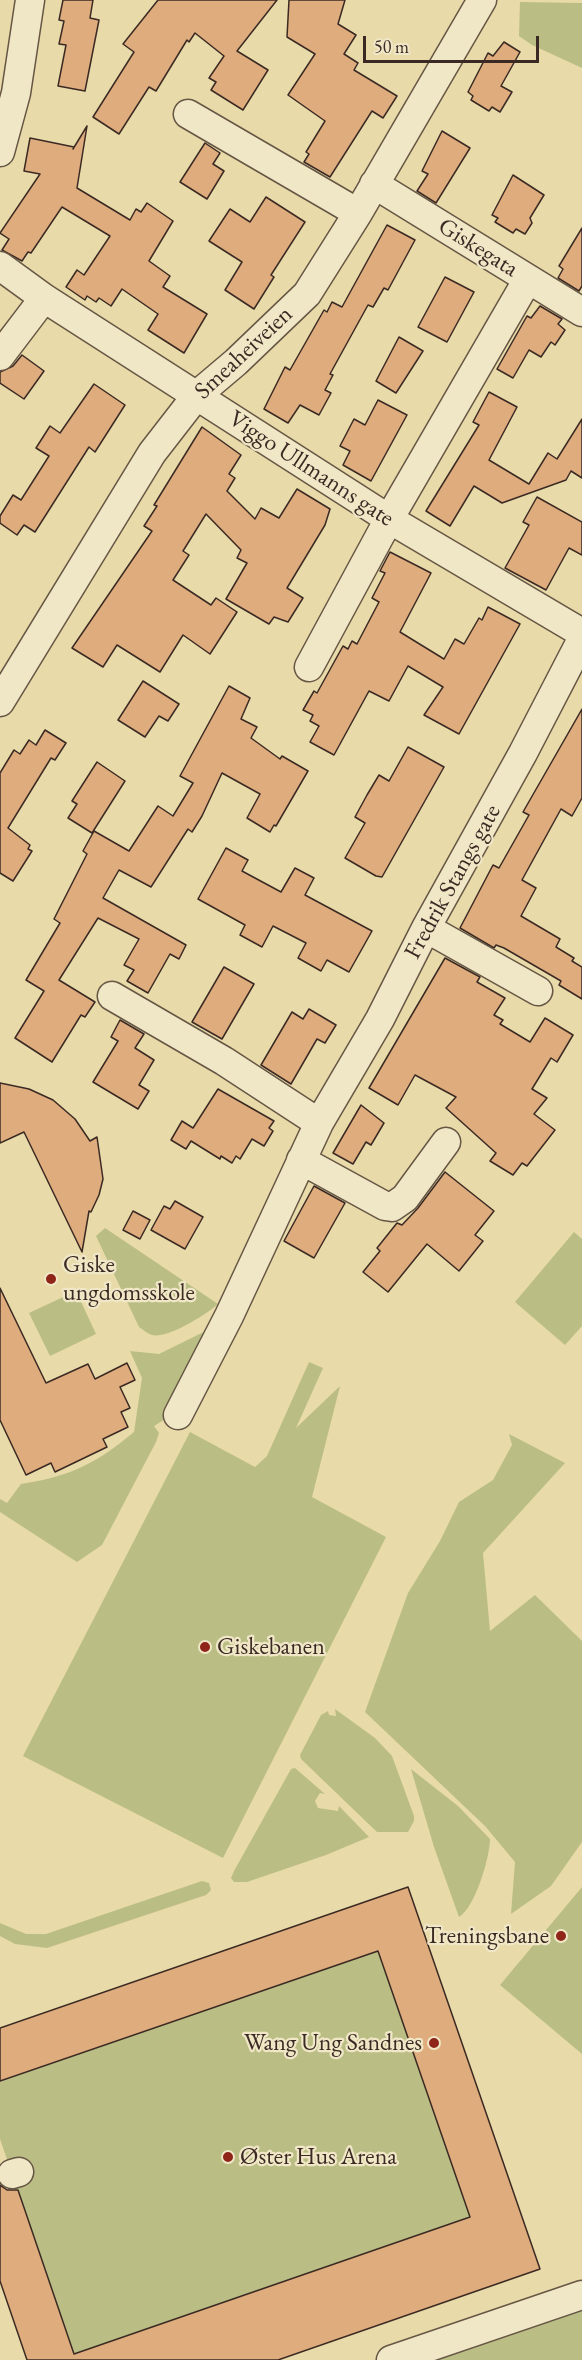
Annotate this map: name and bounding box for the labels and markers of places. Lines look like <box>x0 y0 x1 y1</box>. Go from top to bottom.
place label: Giske ungdomsskole <box>63 1251 195 1307</box>
marker: Giske ungdomsskole <box>44 1272 58 1286</box>
place label: Giskebanen <box>217 1633 325 1661</box>
marker: Giskebanen <box>198 1640 212 1654</box>
place label: Treningsbane <box>425 1922 549 1950</box>
marker: Treningsbane <box>554 1929 568 1943</box>
place label: Wang Ung Sandnes <box>244 2029 422 2057</box>
marker: Wang Ung Sandnes <box>427 2036 441 2050</box>
place label: Øster Hus Arena <box>240 2143 397 2171</box>
marker: Øster Hus Arena <box>221 2150 235 2164</box>

